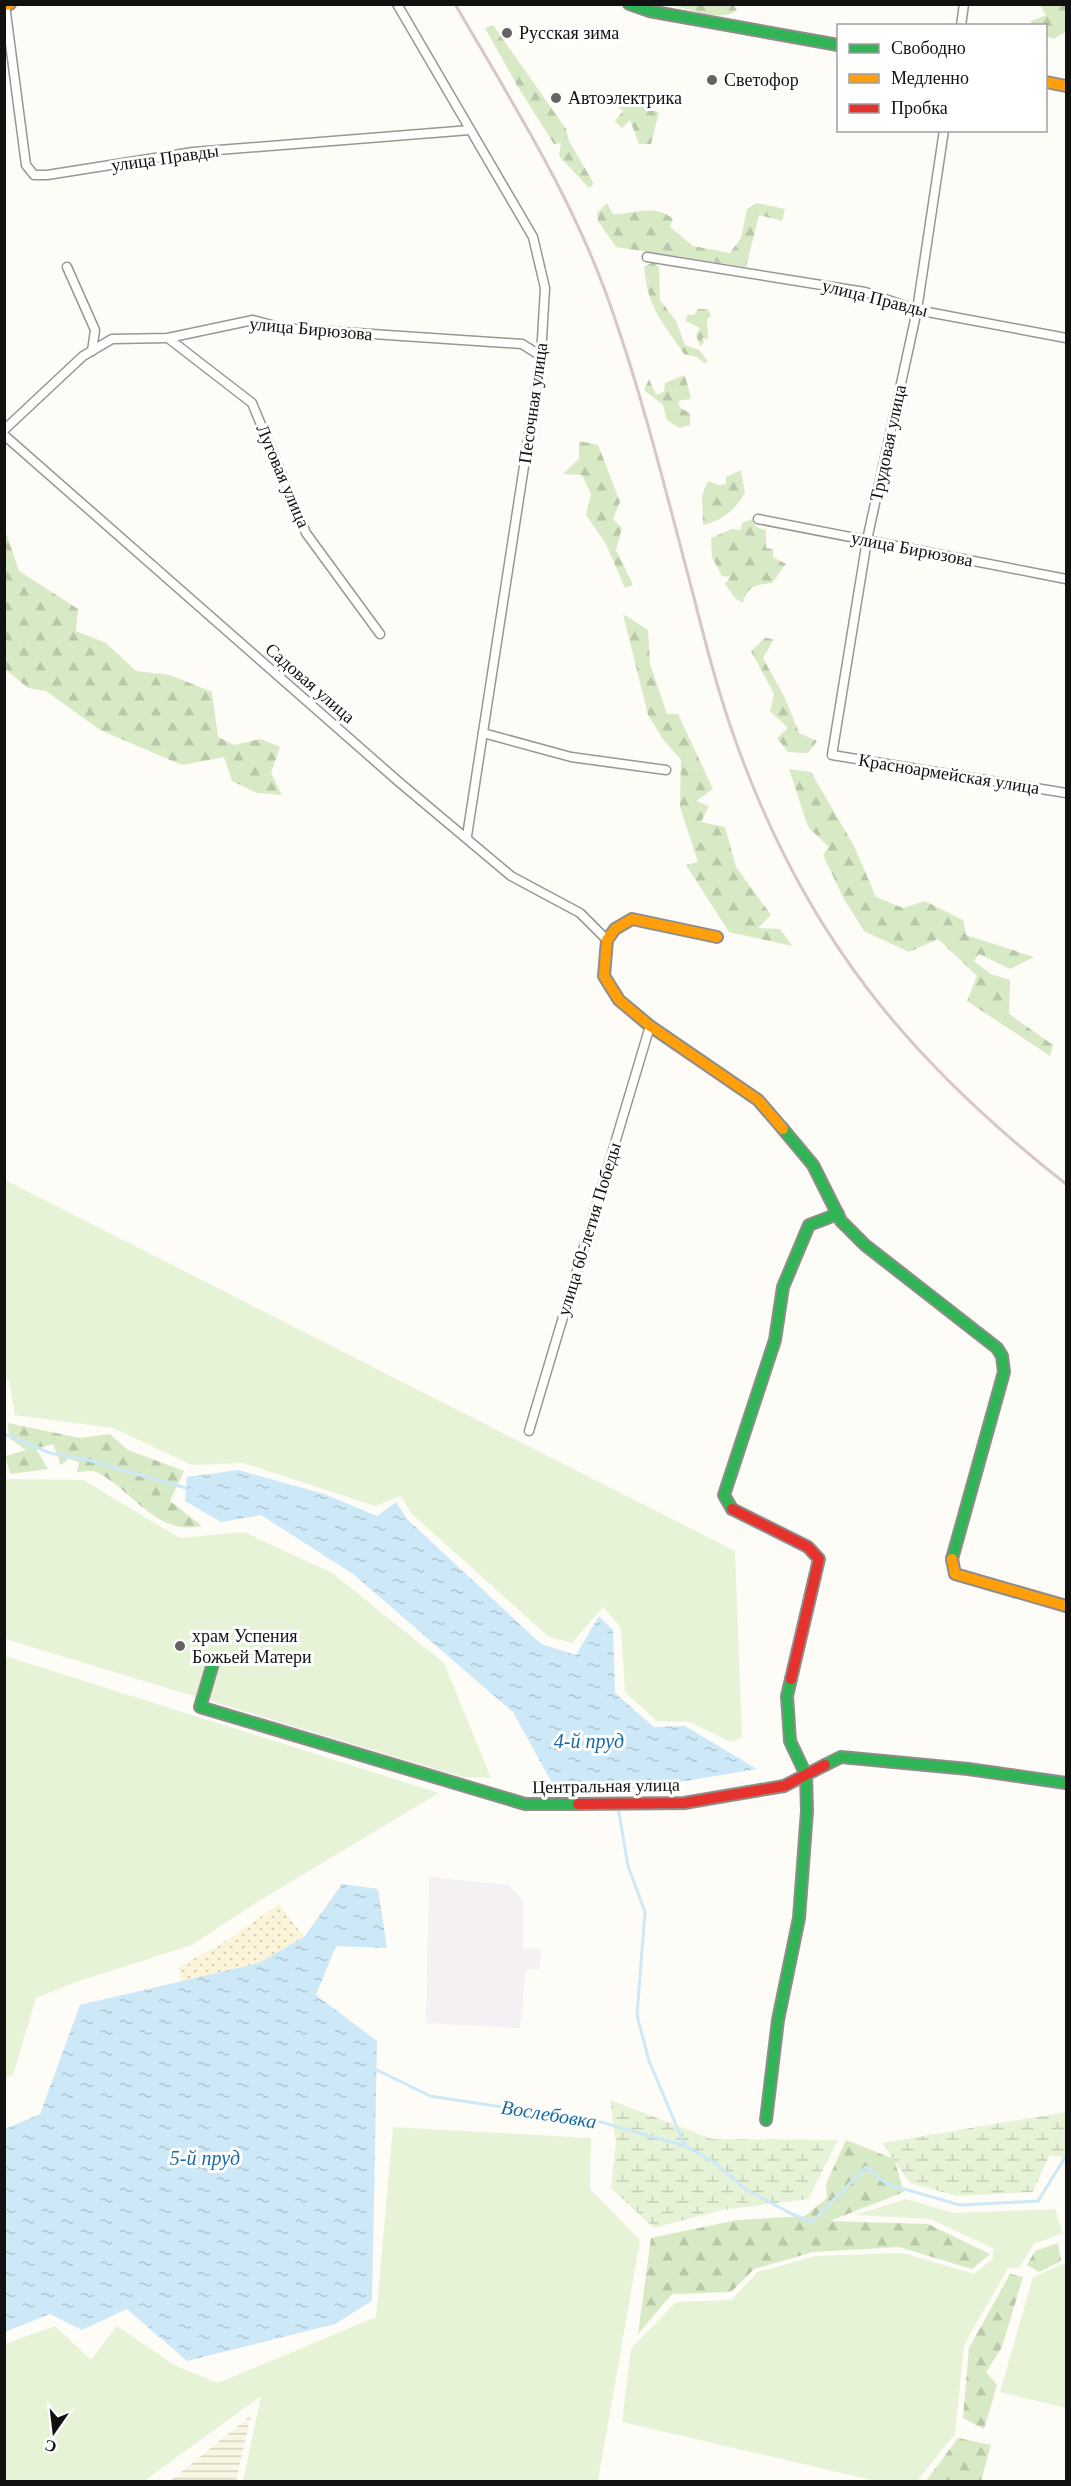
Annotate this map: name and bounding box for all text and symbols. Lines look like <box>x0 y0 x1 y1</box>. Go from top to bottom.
place label: Русская зима <box>519 23 619 43</box>
legend <box>837 24 1047 132</box>
marker: Русская зима <box>500 26 514 40</box>
text: Свободно <box>891 38 966 58</box>
text: Медленно <box>891 68 969 88</box>
place label: Светофор <box>724 70 799 90</box>
marker: Светофор <box>705 73 719 87</box>
place label: Автоэлектрика <box>568 88 682 108</box>
marker: Автоэлектрика <box>549 91 563 105</box>
text: Пробка <box>891 98 948 118</box>
street label: улица Правды <box>110 141 220 175</box>
street label: улица Правды <box>820 275 930 321</box>
street label: улица Бирюзова <box>249 314 373 344</box>
street label: Песочная улица <box>515 341 551 465</box>
street label: Трудовая улица <box>866 383 910 503</box>
street label: Луговая улица <box>252 421 314 531</box>
street label: улица Бирюзова <box>849 527 975 571</box>
street label: Садовая улица <box>261 639 359 727</box>
street label: Красноармейская улица <box>857 750 1041 798</box>
street label: улица 60-летия Победы <box>553 1140 625 1318</box>
place label: храм Успения Божьей Матери <box>192 1626 312 1667</box>
marker: храм Успения Божьей Матери <box>173 1639 187 1653</box>
water label: 4-й пруд <box>554 1730 624 1753</box>
street label: Центральная улица <box>532 1775 680 1797</box>
water label: Вослебовка <box>500 2096 598 2132</box>
water label: 5-й пруд <box>170 2147 240 2170</box>
north arrow <box>24 2402 84 2462</box>
text: С <box>43 2436 58 2456</box>

